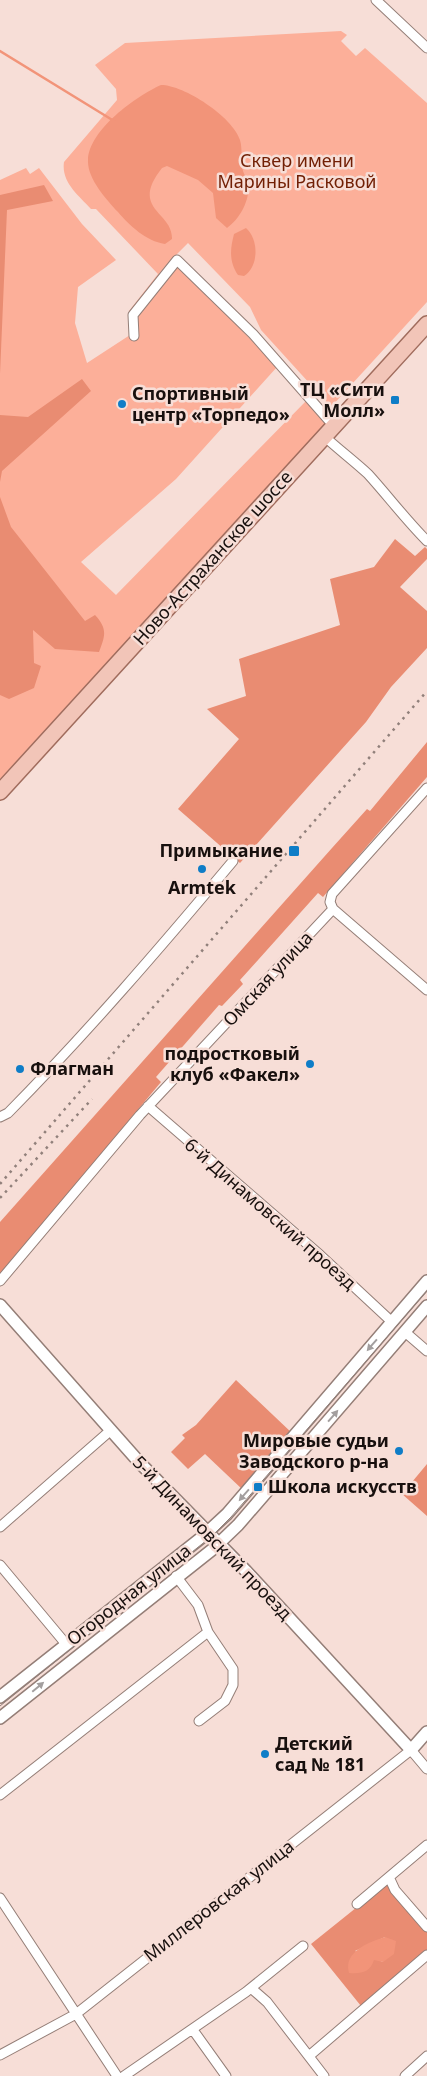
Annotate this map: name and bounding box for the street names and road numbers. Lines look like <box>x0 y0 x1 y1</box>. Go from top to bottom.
street label: Ново-Астраханское шоссе <box>127 465 297 650</box>
street label: Омская улица <box>217 926 318 1031</box>
street label: 6-й Динамовский проезд <box>180 1132 361 1294</box>
street label: 5-й Динамовский проезд <box>128 1450 298 1625</box>
street label: Огородная улица <box>61 1538 196 1650</box>
street label: Миллеровская улица <box>138 1834 298 1966</box>

